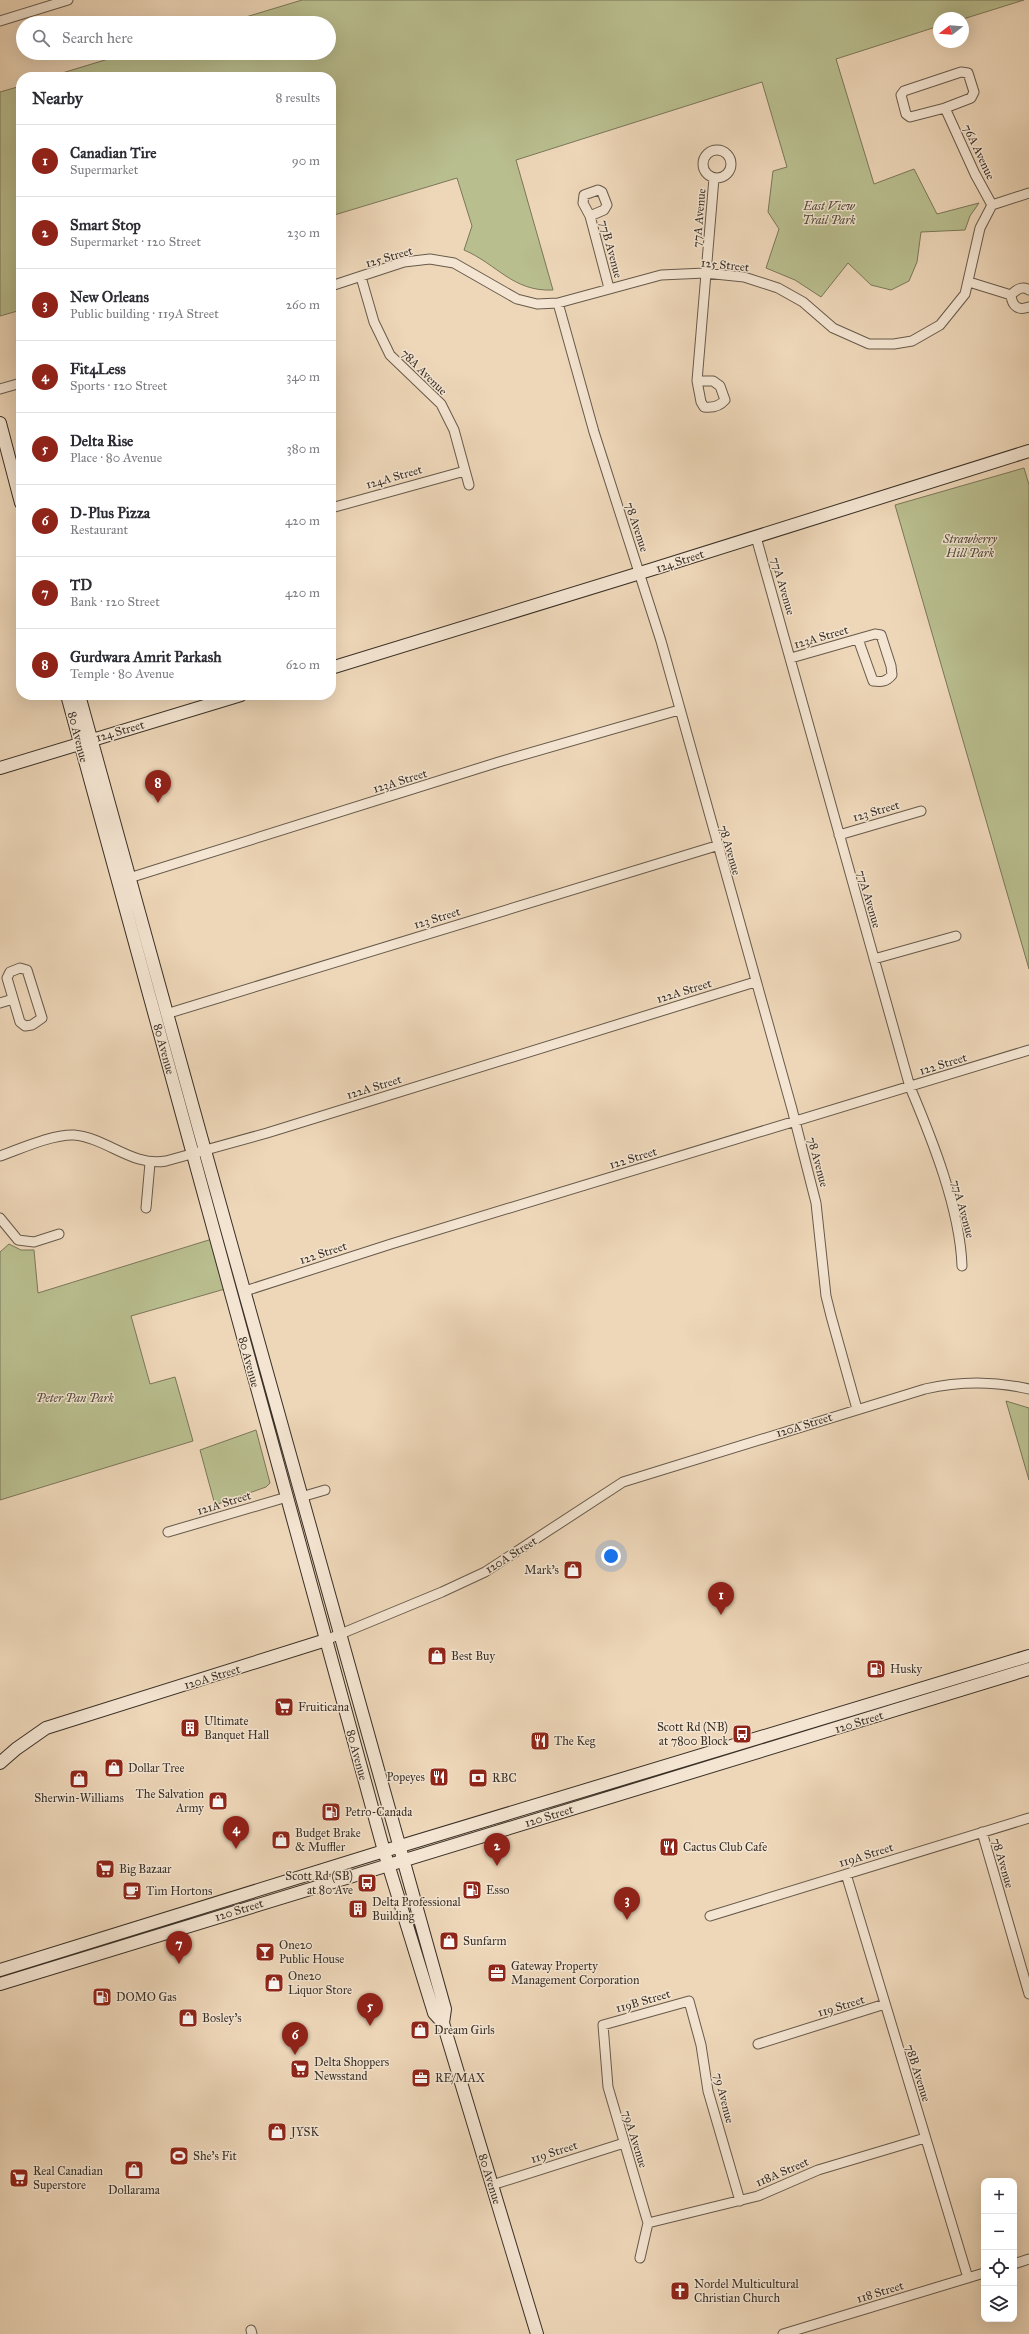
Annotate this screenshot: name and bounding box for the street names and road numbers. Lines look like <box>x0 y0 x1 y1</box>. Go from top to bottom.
street label: 76A Avenue <box>960 122 998 182</box>
street label: 77A Avenue <box>689 188 709 248</box>
street label: 77B Avenue <box>597 219 625 279</box>
street label: 125 Street <box>364 243 415 270</box>
street label: 125 Street <box>700 256 751 275</box>
street label: 78A Avenue <box>398 346 450 398</box>
street label: 124A Street <box>364 462 424 492</box>
street label: 78 Avenue <box>622 500 652 554</box>
street label: 124 Street <box>654 546 707 575</box>
street label: 77A Avenue <box>768 555 798 617</box>
street label: 123A Street <box>792 622 851 651</box>
street label: 80 Avenue <box>65 710 91 764</box>
street label: 124 Street <box>94 717 147 745</box>
street label: 123A Street <box>371 766 430 796</box>
street label: 123 Street <box>851 797 902 824</box>
street label: 78 Avenue <box>716 823 744 877</box>
street label: 77A Avenue <box>854 868 884 930</box>
street label: 123 Street <box>412 904 463 932</box>
street label: 122A Street <box>655 976 714 1006</box>
street label: 80 Avenue <box>151 1022 177 1076</box>
street label: 122 Street <box>918 1050 969 1078</box>
street label: 122A Street <box>345 1072 404 1102</box>
street label: 78 Avenue <box>805 1135 831 1189</box>
street label: 122 Street <box>608 1144 659 1172</box>
street label: 77A Avenue <box>949 1178 977 1240</box>
street label: 122 Street <box>298 1239 349 1267</box>
street label: 80 Avenue <box>236 1335 262 1389</box>
street label: 120A Street <box>774 1410 835 1440</box>
street label: 121A Street <box>195 1488 253 1518</box>
street label: 120A Street <box>483 1533 540 1576</box>
street label: 120A Street <box>182 1662 243 1692</box>
street label: 120 Street <box>833 1708 886 1736</box>
street label: 80 Avenue <box>344 1728 370 1782</box>
street label: 120 Street <box>523 1802 576 1830</box>
street label: 78 Avenue <box>989 1836 1017 1890</box>
street label: 119A Street <box>837 1840 896 1870</box>
street label: 120 Street <box>213 1896 266 1924</box>
street label: 119B Street <box>614 1986 673 2015</box>
street label: 119 Street <box>816 1992 867 2020</box>
street label: 78B Avenue <box>903 2043 933 2103</box>
street label: 79 Avenue <box>711 2071 737 2125</box>
street label: 79A Avenue <box>620 2108 650 2170</box>
street label: 119 Street <box>529 2138 580 2166</box>
street label: 80 Avenue <box>476 2152 504 2206</box>
street label: 118A Street <box>753 2154 811 2189</box>
street label: 118 Street <box>855 2278 906 2306</box>

